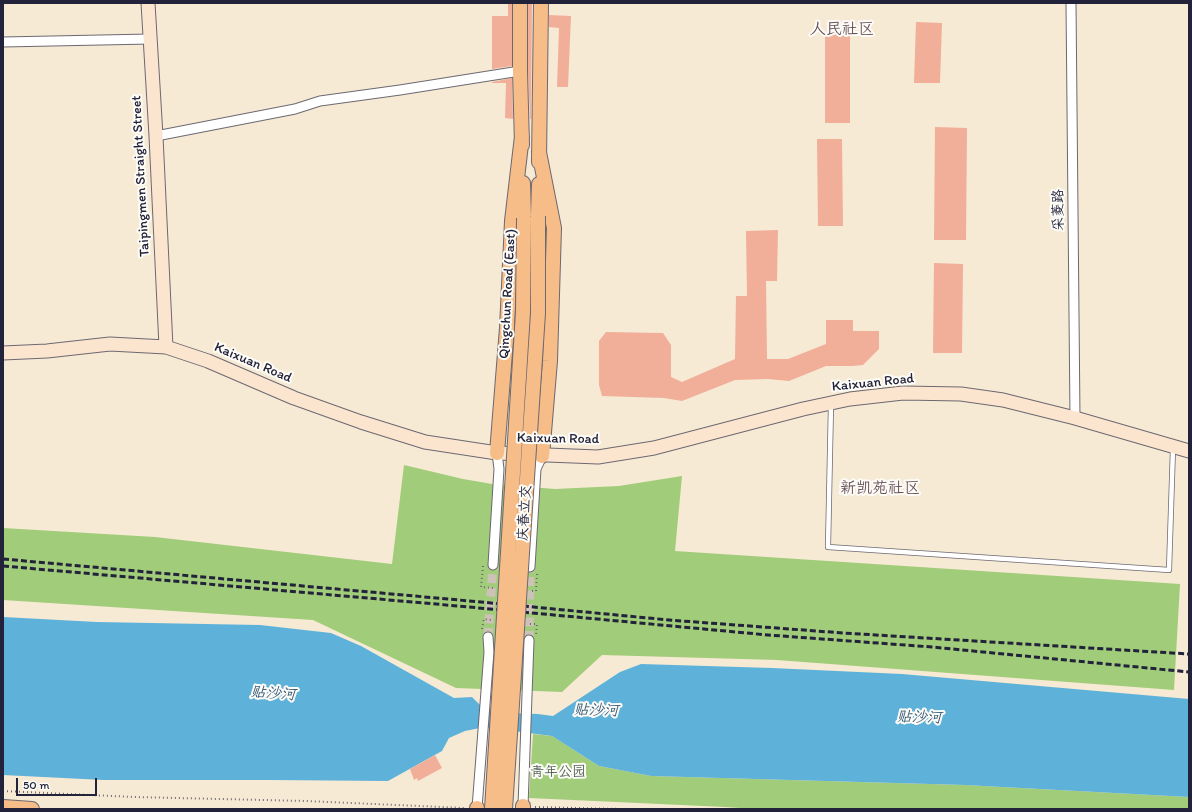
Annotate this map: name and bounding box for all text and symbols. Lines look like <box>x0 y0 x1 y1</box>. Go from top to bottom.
district label: 人民社区 <box>810 20 874 40</box>
street label: Taipingmen Straight Street <box>128 95 154 257</box>
street label: 采菱路 <box>1050 189 1068 231</box>
street label: Qingchun Road (East) <box>496 229 520 359</box>
street label: Kaixuan Road <box>212 339 294 387</box>
street label: Kaixuan Road <box>831 370 915 396</box>
street label: Kaixuan Road <box>517 430 599 448</box>
district label: 新凯苑社区 <box>840 479 920 499</box>
street label: 庆春立交 <box>515 484 535 542</box>
water label: 贴沙河 <box>250 683 296 705</box>
water label: 贴沙河 <box>573 702 619 720</box>
water label: 贴沙河 <box>896 709 942 727</box>
park label: 青年公园 <box>530 764 586 780</box>
scale bar <box>18 770 99 796</box>
text: 50 m <box>23 778 49 792</box>

